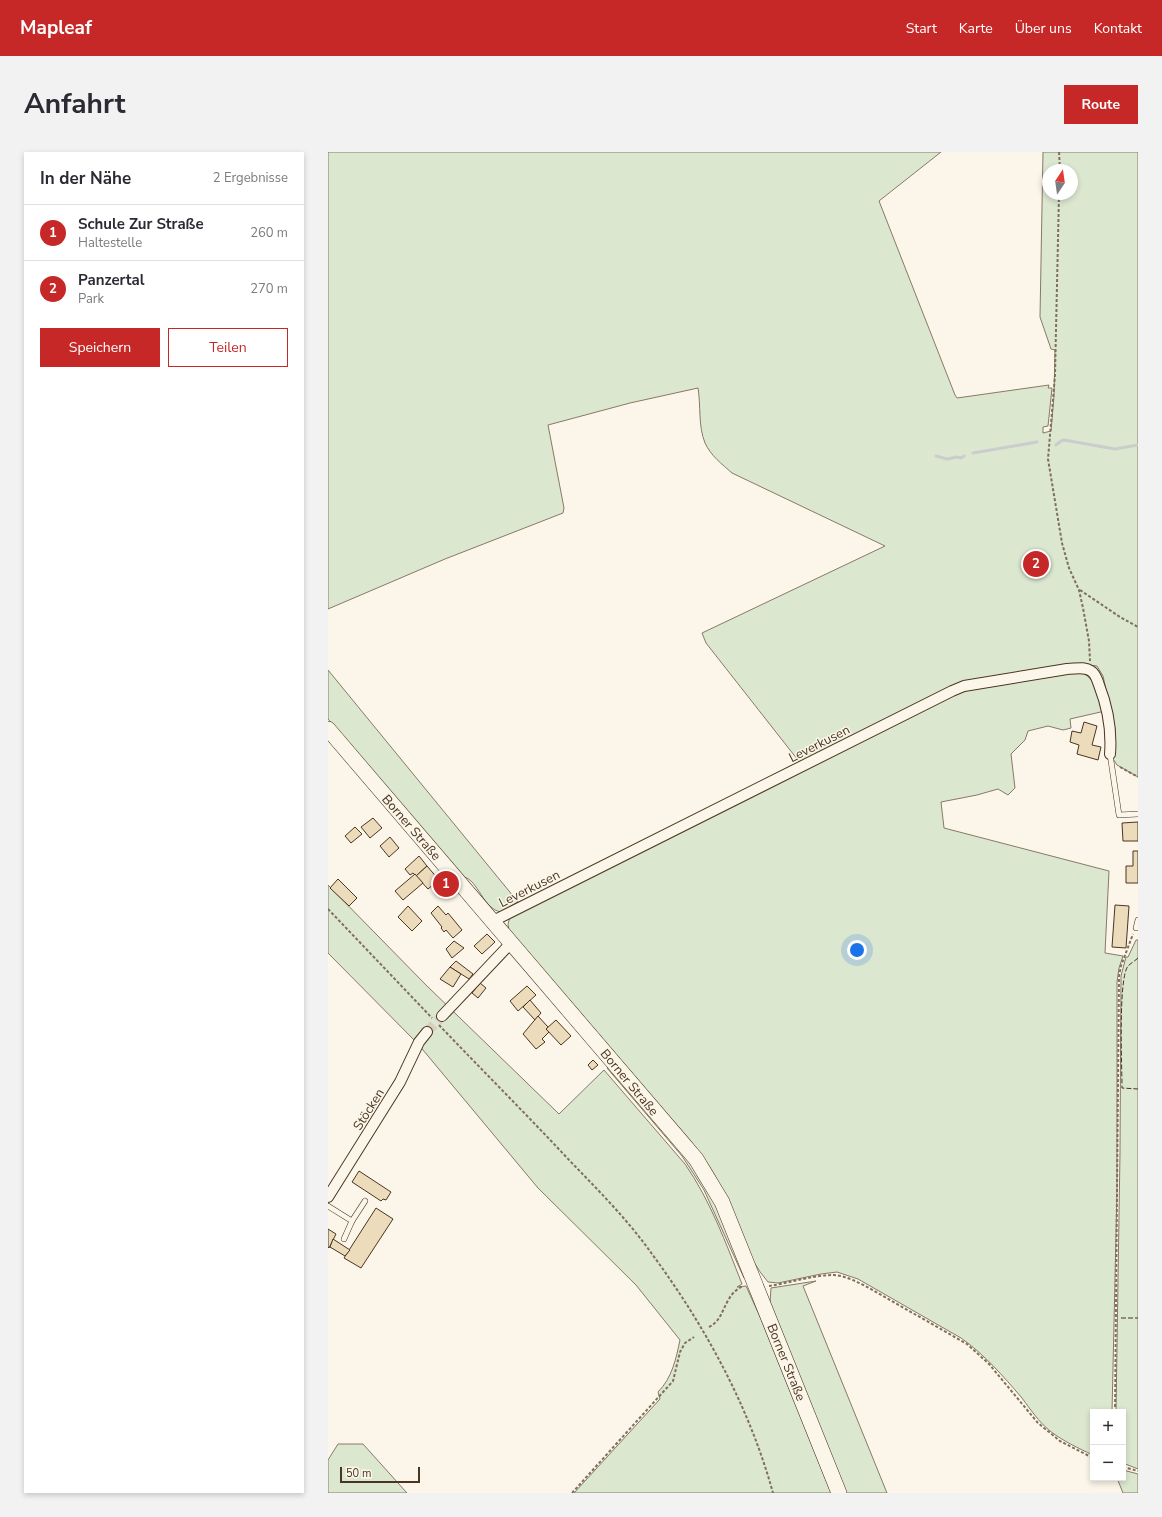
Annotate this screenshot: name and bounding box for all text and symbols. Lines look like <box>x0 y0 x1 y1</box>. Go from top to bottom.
text: Mapleaf <box>20 15 92 41</box>
text: Start <box>906 19 937 38</box>
text: Karte <box>959 19 993 38</box>
text: Über uns <box>1015 19 1072 38</box>
text: Kontakt <box>1094 19 1142 38</box>
text: Anfahrt <box>24 85 125 123</box>
button: Route <box>1064 85 1138 124</box>
north arrow <box>1042 164 1078 200</box>
text: In der Nähe <box>40 167 131 190</box>
text: 2 Ergebnisse <box>213 169 288 187</box>
text: Schule Zur Straße <box>78 214 204 234</box>
text: 1 <box>49 224 57 242</box>
text: 260 m <box>250 224 288 242</box>
text: Haltestelle <box>78 234 142 252</box>
text: Panzertal <box>78 270 145 290</box>
text: 2 <box>49 280 57 298</box>
text: 270 m <box>250 280 288 298</box>
text: Park <box>78 290 104 308</box>
button: Speichern <box>40 328 160 367</box>
button: Teilen <box>168 328 288 367</box>
pin: 2 <box>1023 549 1049 579</box>
street label: Leverkusen <box>786 721 853 767</box>
street label: Borner Straße <box>378 791 445 865</box>
street label: Leverkusen <box>496 866 563 912</box>
pin: 1 <box>433 869 459 899</box>
your location <box>847 940 867 960</box>
street label: Borner Straße <box>596 1045 662 1120</box>
street label: Stöcken <box>349 1085 389 1134</box>
street label: Borner Straße <box>762 1321 810 1404</box>
map controls <box>1090 1409 1126 1481</box>
button: + <box>1090 1409 1126 1445</box>
button: − <box>1090 1445 1126 1481</box>
scale bar <box>340 1465 420 1484</box>
text: 50 m <box>346 1466 371 1481</box>

